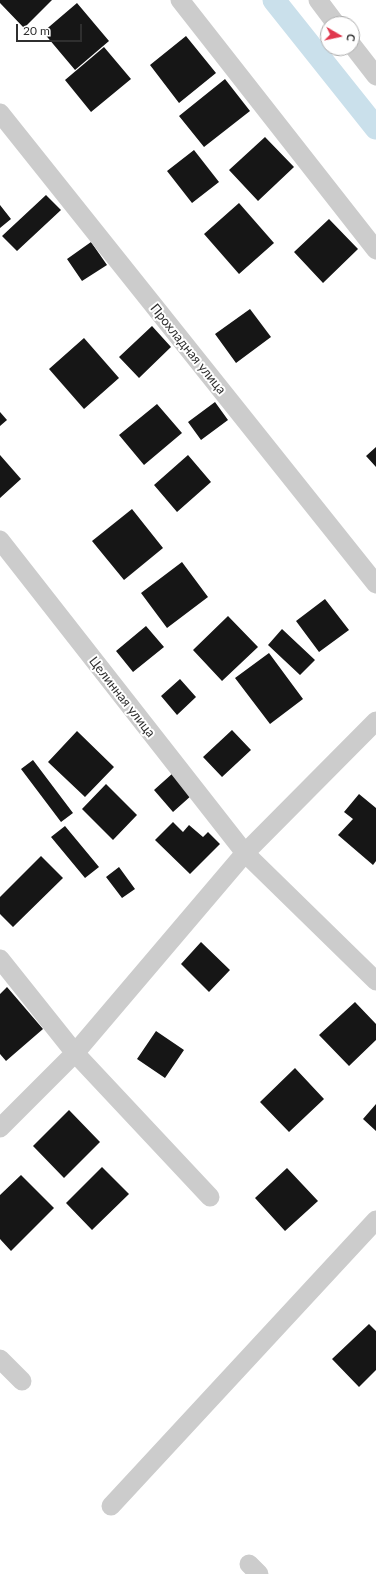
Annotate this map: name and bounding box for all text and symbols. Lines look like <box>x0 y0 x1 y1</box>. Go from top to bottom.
scale bar <box>18 16 84 42</box>
north arrow <box>320 16 360 56</box>
text: 20 m <box>23 23 50 38</box>
text: С <box>344 33 358 42</box>
street label: Прохладная улица <box>147 301 229 397</box>
street label: Целинная улица <box>86 654 158 740</box>

